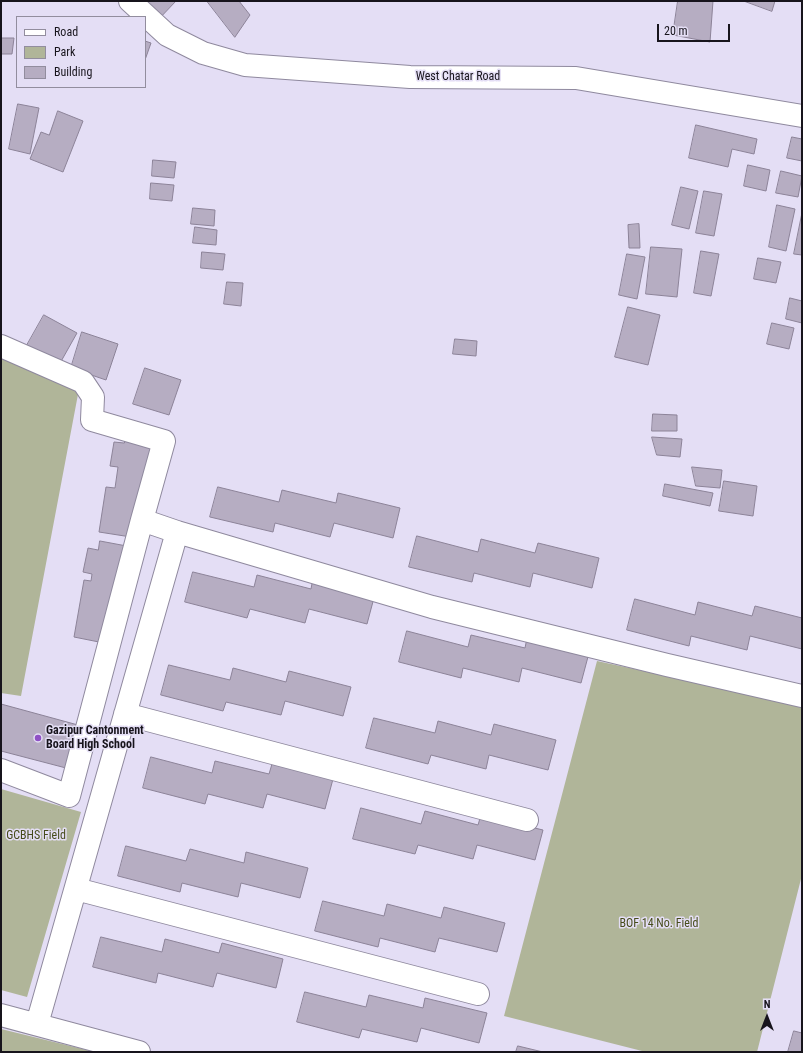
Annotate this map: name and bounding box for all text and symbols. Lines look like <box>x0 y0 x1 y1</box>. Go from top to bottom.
legend <box>16 16 146 88</box>
scale bar <box>659 16 732 42</box>
text: 20 m <box>664 24 688 38</box>
text: Road <box>54 25 78 39</box>
text: Park <box>54 45 75 59</box>
text: Building <box>54 65 92 79</box>
street label: West Chatar Road <box>416 70 500 84</box>
place label: Gazipur Cantonment Board High School <box>46 724 144 752</box>
marker: Gazipur Cantonment Board High School <box>33 733 43 743</box>
park label: GCBHS Field <box>6 829 66 843</box>
park label: BOF 14 No. Field <box>619 917 699 931</box>
north arrow <box>747 997 787 1037</box>
text: N <box>764 998 770 1011</box>

